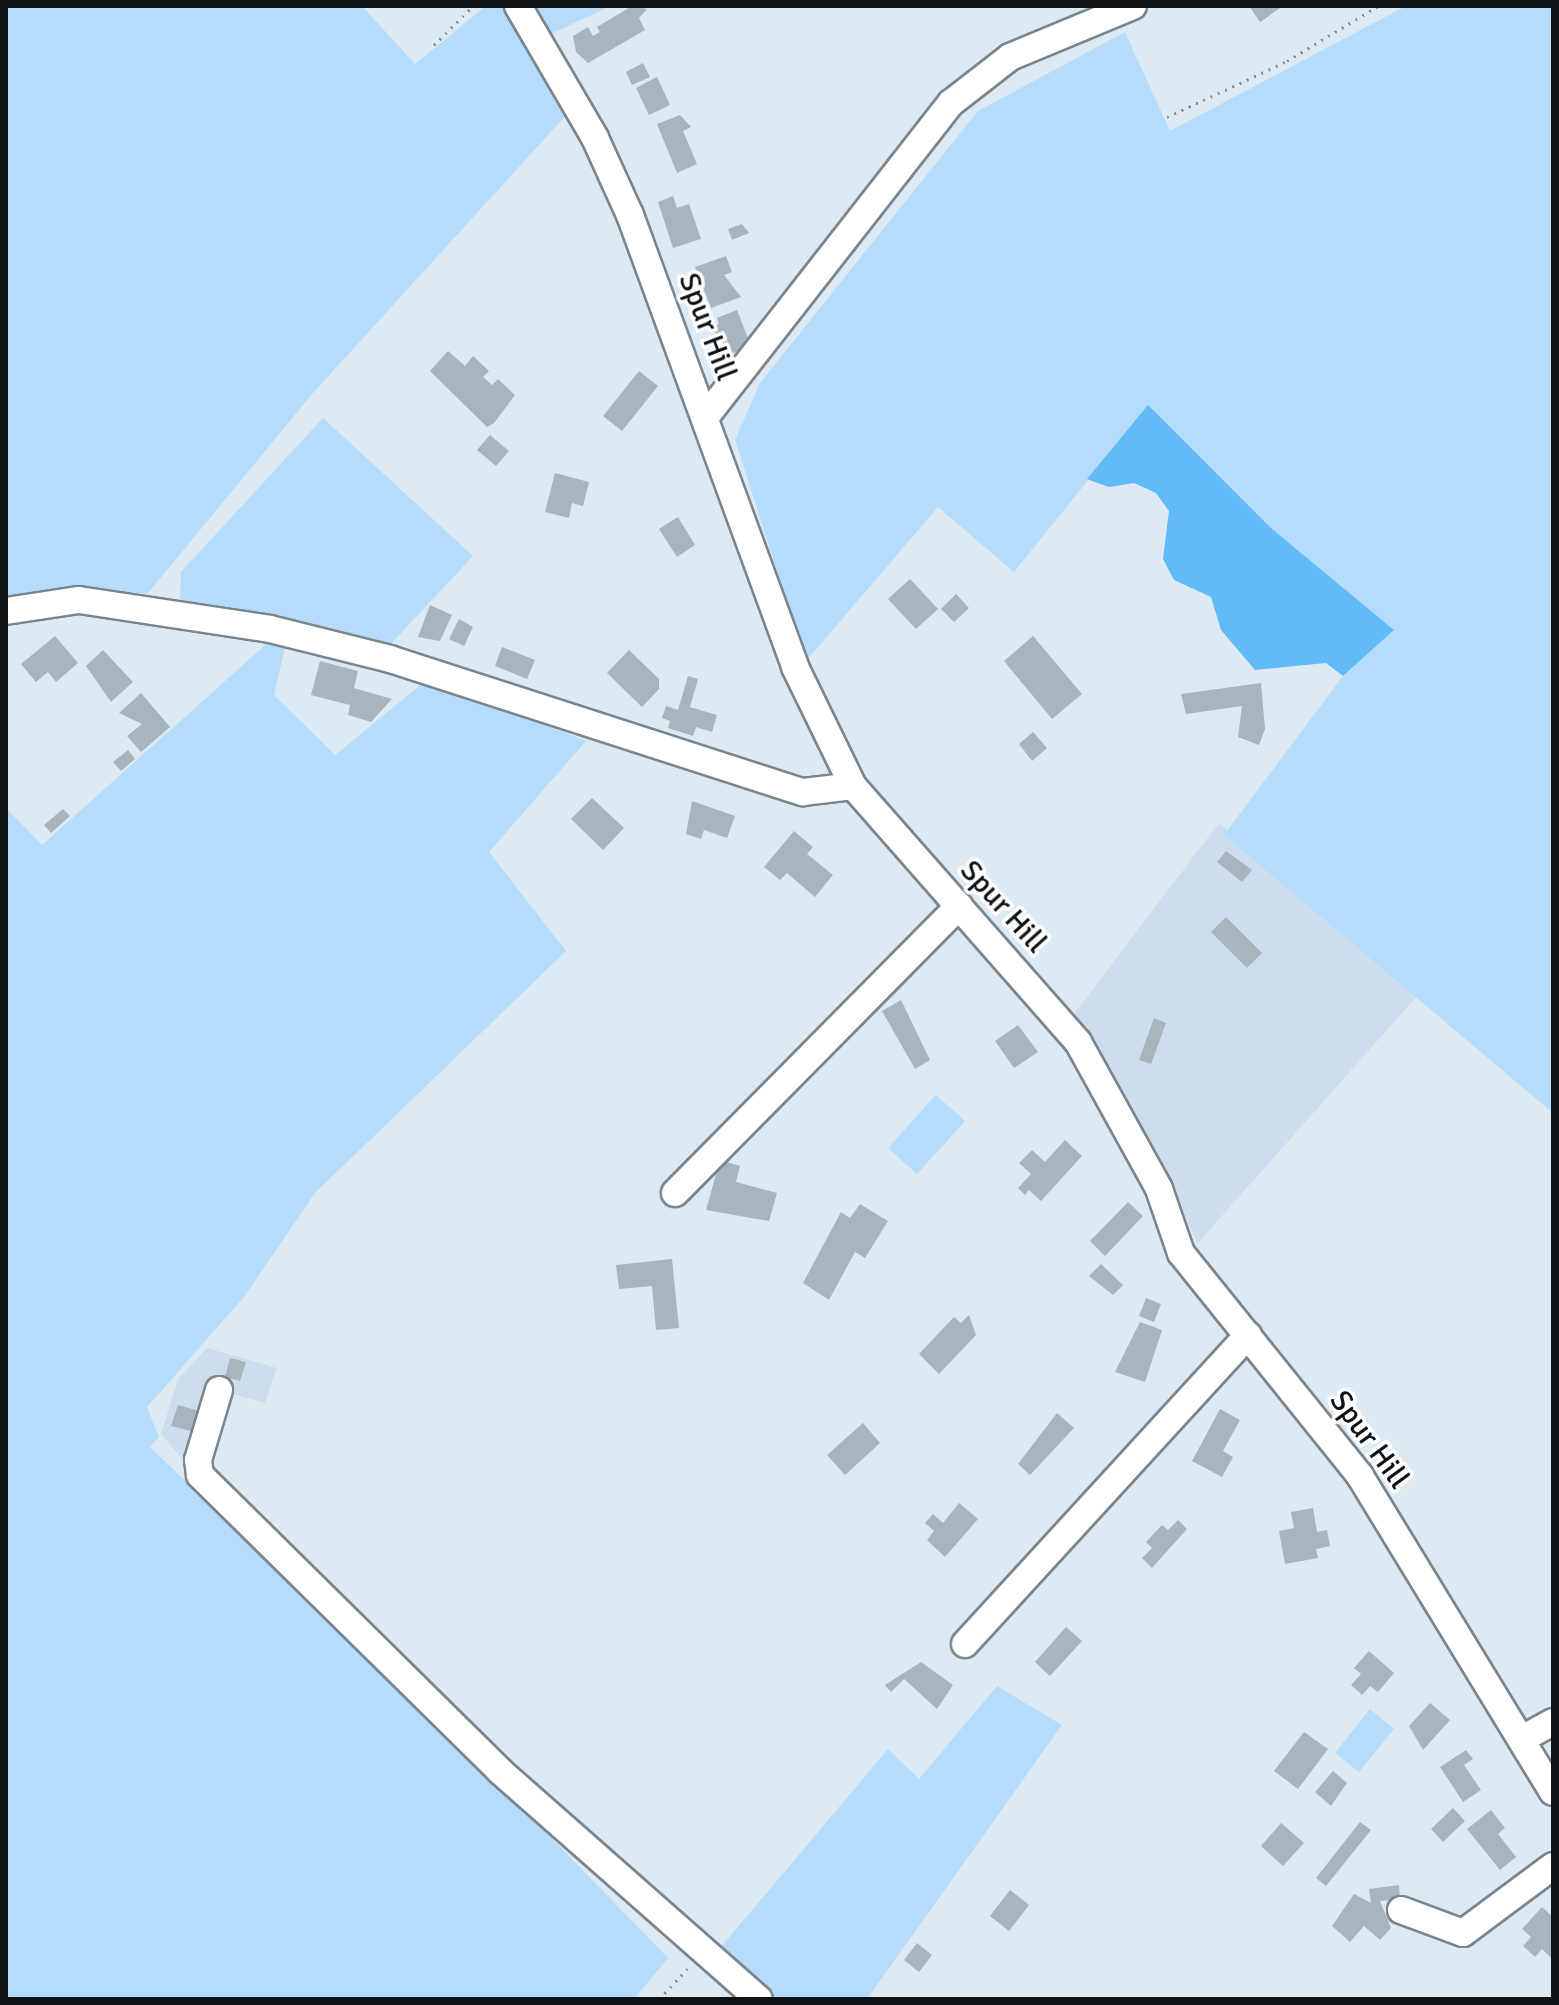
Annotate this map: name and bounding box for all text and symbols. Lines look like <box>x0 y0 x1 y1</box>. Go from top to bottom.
street label: Spur Hill <box>670 268 744 386</box>
street label: Spur Hill <box>952 853 1054 961</box>
street label: Spur Hill <box>1321 1384 1417 1496</box>

